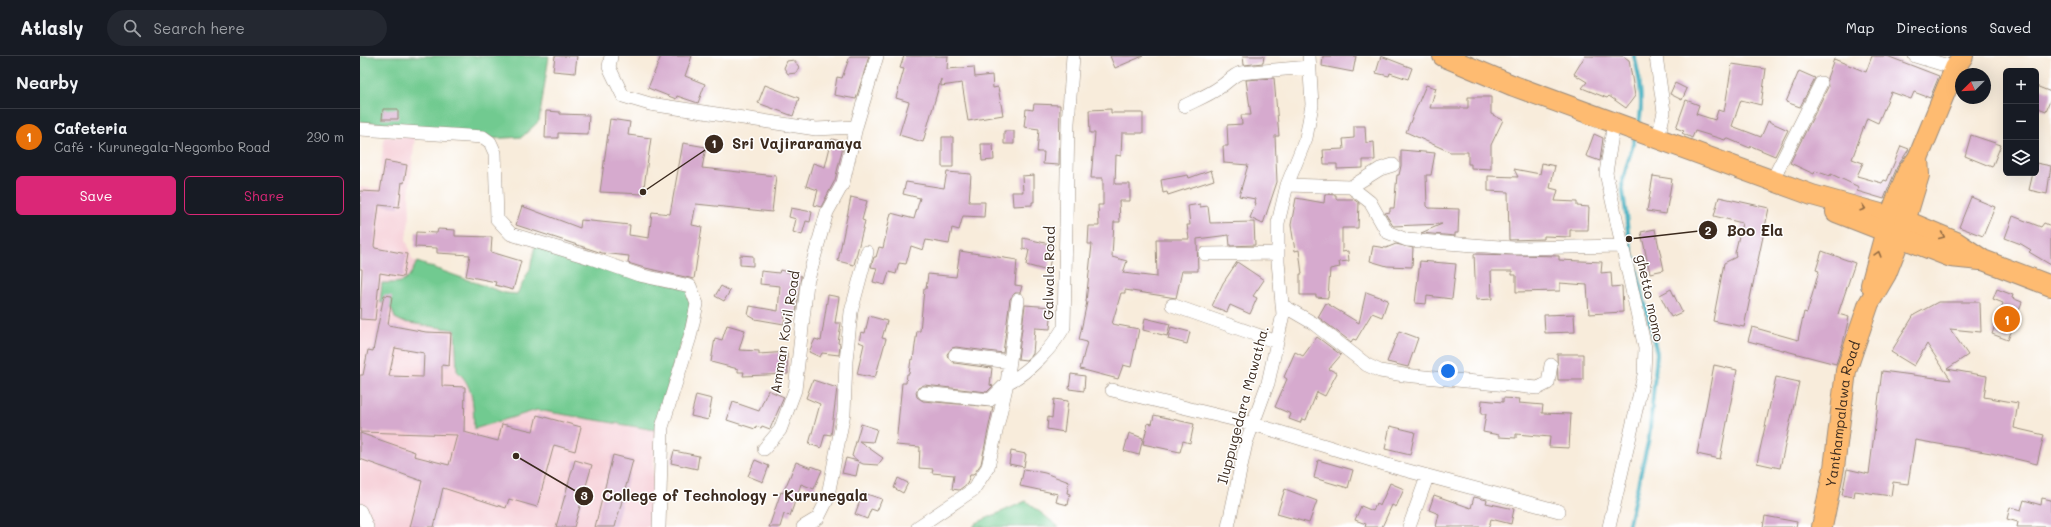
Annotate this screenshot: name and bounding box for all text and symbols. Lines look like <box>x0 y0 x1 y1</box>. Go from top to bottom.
search box <box>107 10 387 46</box>
text: Atlasly <box>20 15 83 40</box>
icon: search <box>121 17 143 39</box>
text: Search here <box>153 18 245 38</box>
text: Map <box>1846 18 1874 37</box>
text: Directions <box>1896 18 1967 37</box>
text: Saved <box>1989 18 2031 37</box>
north arrow <box>1955 68 1991 104</box>
map controls <box>2003 68 2039 176</box>
button: + <box>2003 68 2039 104</box>
text: Nearby <box>16 71 78 93</box>
button: − <box>2003 104 2039 140</box>
text: Cafeteria <box>54 118 127 138</box>
text: 1 <box>26 128 32 145</box>
text: 290 m <box>307 128 344 145</box>
callout: Sri Vajiraramaya <box>704 130 870 157</box>
text: Sri Vajiraramaya <box>732 133 862 153</box>
text: 1 <box>711 135 717 151</box>
text: Café · Kurunegala-Negombo Road <box>54 138 270 155</box>
button: layers <box>2003 140 2039 176</box>
button: Save <box>16 176 176 215</box>
button: Share <box>184 176 344 215</box>
one-way arrow <box>1859 203 1866 212</box>
callout: Boo Ela <box>1698 217 1791 244</box>
text: Boo Ela <box>1727 220 1783 240</box>
text: 2 <box>1705 222 1712 238</box>
street label: Galwala Road <box>1038 226 1059 320</box>
one-way arrow <box>1937 231 1945 239</box>
one-way arrow <box>1873 250 1882 257</box>
street label: ghetto momo <box>1632 253 1669 343</box>
street label: Amman Kovil Road <box>765 269 804 395</box>
pin: 1 <box>1994 304 2020 334</box>
street label: Iluppugedara Mawatha. <box>1212 324 1273 486</box>
street label: Yanthampalawa Road <box>1820 338 1865 489</box>
your location <box>1438 361 1458 381</box>
callout: College of Technology - Kurunegala <box>574 483 876 510</box>
text: College of Technology - Kurunegala <box>602 485 868 505</box>
text: 3 <box>580 487 588 503</box>

